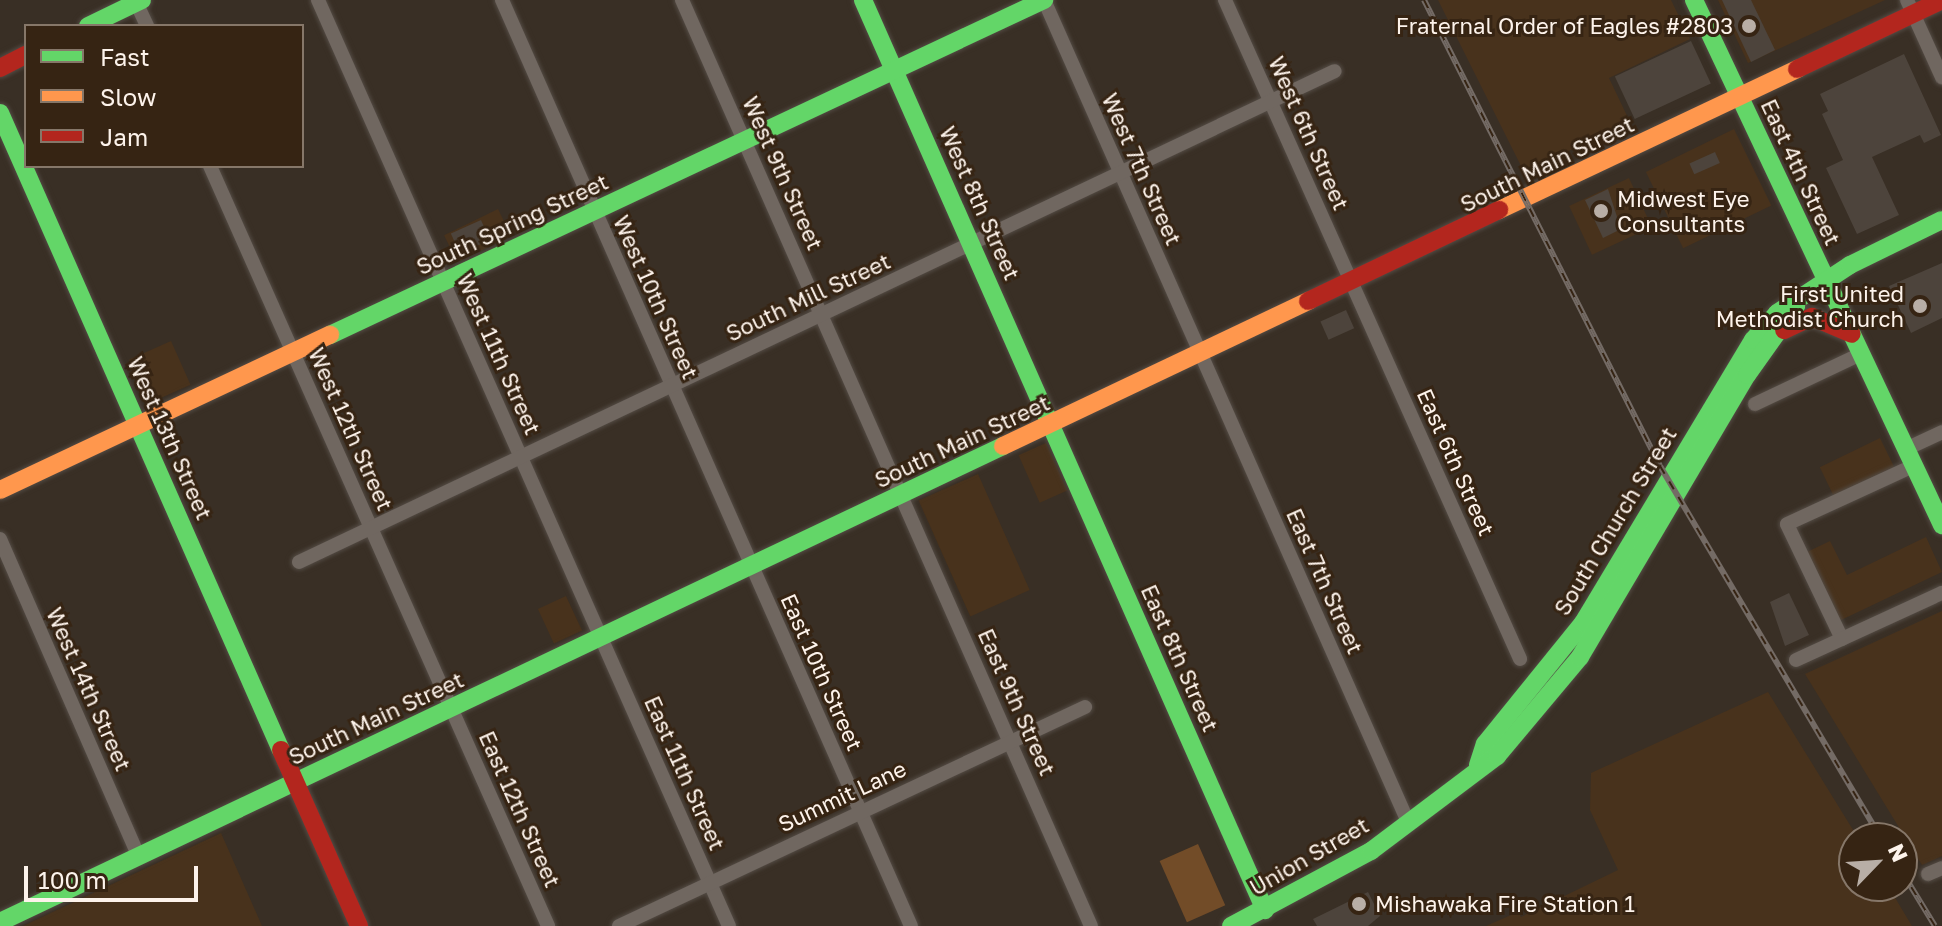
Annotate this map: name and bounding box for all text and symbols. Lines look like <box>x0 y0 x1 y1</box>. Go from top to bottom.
place label: Fraternal Order of Eagles #2803 <box>1396 13 1733 39</box>
marker: Fraternal Order of Eagles #2803 <box>1740 17 1758 35</box>
legend <box>24 24 304 168</box>
text: Fast <box>100 42 150 71</box>
street label: West 6th Street <box>1263 52 1355 214</box>
text: Slow <box>100 82 156 111</box>
street label: West 7th Street <box>1097 89 1187 249</box>
street label: West 9th Street <box>737 92 829 254</box>
street label: East 4th Street <box>1756 95 1846 249</box>
street label: South Main Street <box>1456 111 1638 217</box>
text: Jam <box>100 122 148 151</box>
street label: West 8th Street <box>934 122 1026 284</box>
street label: South Spring Street <box>412 168 612 280</box>
place label: Midwest Eye Consultants <box>1617 185 1750 236</box>
marker: Midwest Eye Consultants <box>1592 202 1610 220</box>
street label: West 10th Street <box>608 211 704 383</box>
street label: South Mill Street <box>722 247 894 347</box>
street label: West 11th Street <box>452 269 546 439</box>
place label: First United Methodist Church <box>1716 280 1904 332</box>
marker: First United Methodist Church <box>1911 297 1929 315</box>
street label: West 12th Street <box>303 344 399 514</box>
street label: West 13th Street <box>122 352 218 524</box>
street label: East 6th Street <box>1412 385 1500 539</box>
street label: South Main Street <box>870 389 1054 493</box>
street label: South Church Street <box>1548 422 1682 620</box>
street label: East 7th Street <box>1281 504 1369 658</box>
street label: East 8th Street <box>1136 580 1224 736</box>
street label: East 10th Street <box>776 590 868 754</box>
street label: West 14th Street <box>41 603 137 775</box>
street label: East 9th Street <box>973 625 1061 779</box>
street label: South Main Street <box>284 666 468 770</box>
street label: East 11th Street <box>639 692 731 854</box>
street label: East 12th Street <box>474 727 566 891</box>
street label: Summit Lane <box>774 755 910 837</box>
street label: Union Street <box>1245 811 1373 901</box>
north arrow <box>1838 822 1918 902</box>
text: N <box>1883 839 1914 866</box>
scale bar <box>28 850 202 900</box>
text: 100 m <box>38 865 107 894</box>
place label: Mishawaka Fire Station 1 <box>1375 891 1635 917</box>
marker: Mishawaka Fire Station 1 <box>1350 895 1368 913</box>

